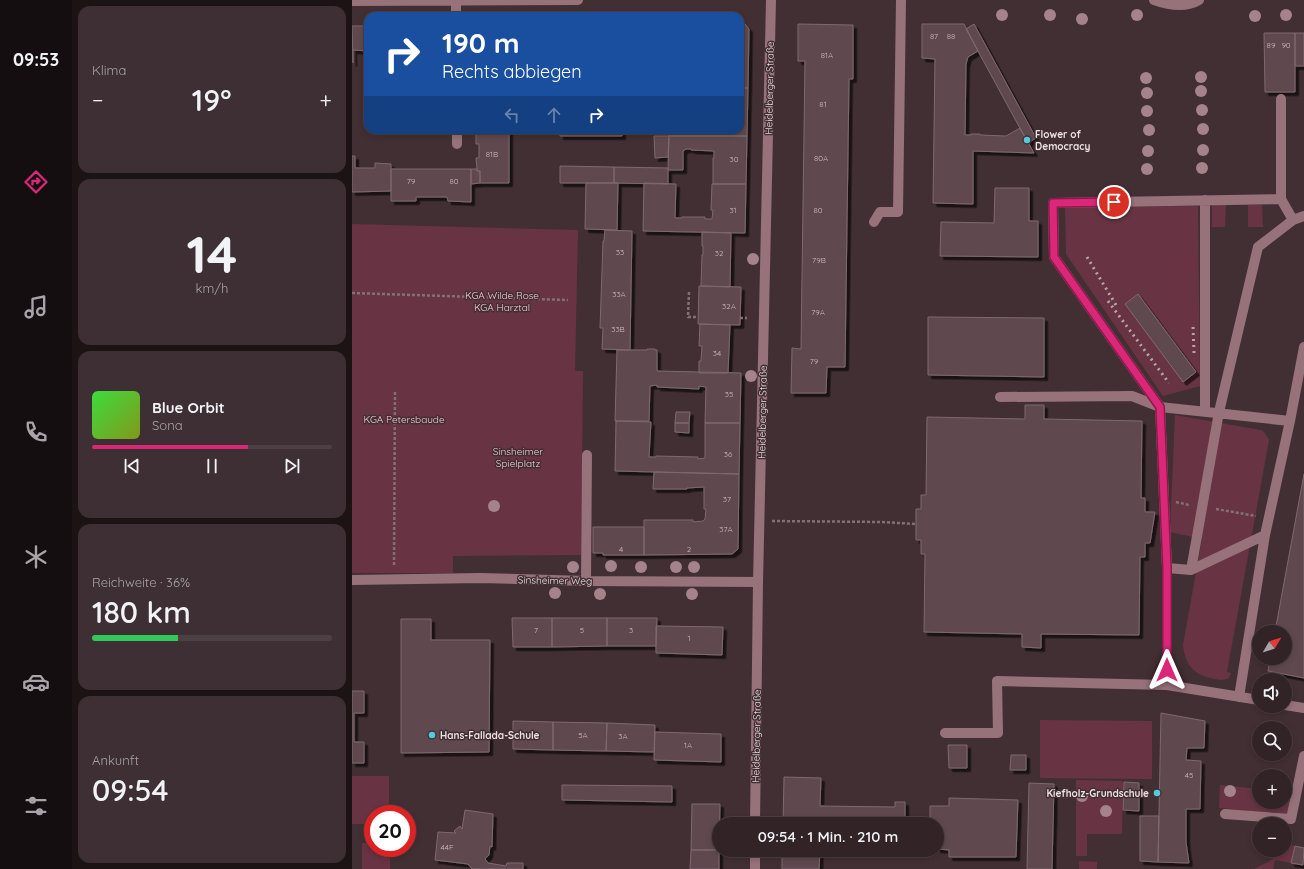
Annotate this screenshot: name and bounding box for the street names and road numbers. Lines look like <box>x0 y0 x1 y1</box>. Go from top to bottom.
street label: Heidelberger Straße <box>762 41 777 135</box>
street label: Heidelberger Straße <box>755 365 770 459</box>
street label: Sinsheimer Weg <box>518 573 592 588</box>
street label: Heidelberger Straße <box>749 689 764 783</box>

